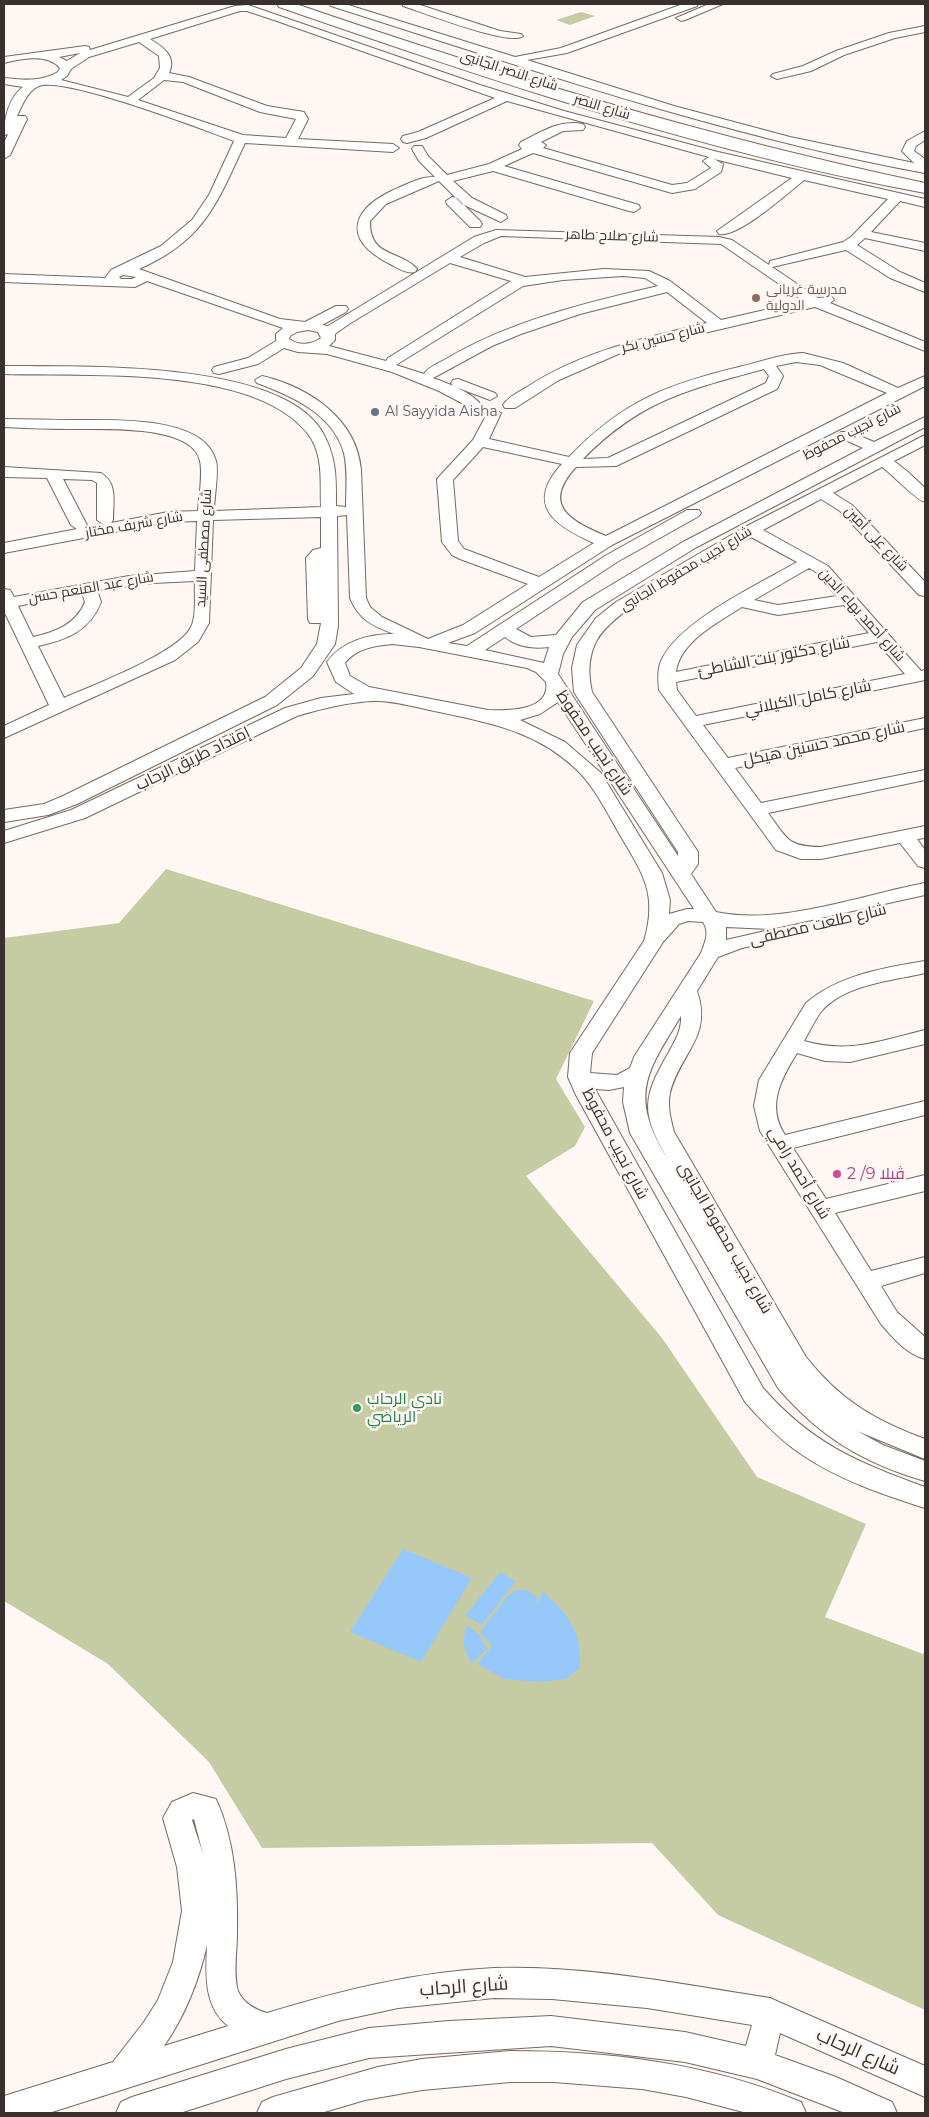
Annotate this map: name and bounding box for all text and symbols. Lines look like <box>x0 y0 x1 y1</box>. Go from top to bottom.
street label: شارع النصر الجانبى <box>458 47 560 95</box>
street label: شارع النصر <box>572 90 632 124</box>
street label: شارع صلاح طاهر <box>565 226 659 246</box>
place label: مدرسة غرياني الدولية <box>766 282 847 314</box>
marker: مدرسة غرياني الدولية <box>750 292 762 304</box>
street label: شارع حسين بكر <box>620 320 706 356</box>
street label: شارع نجيب محفوظ <box>800 400 904 464</box>
place label: Al Sayyida Aisha <box>385 404 498 420</box>
marker: Al Sayyida Aisha <box>369 406 381 418</box>
street label: شارع مصطفى السيد <box>193 488 215 608</box>
street label: شارع على أمين <box>841 503 911 575</box>
street label: شارع شريف مختار <box>84 508 184 542</box>
street label: شارع نجيب محفوظ الجانبى <box>617 523 755 615</box>
street label: شارع أحمد بهاء الدين <box>816 565 908 665</box>
street label: شارع عبد المنعم حسن <box>27 569 155 607</box>
street label: شارع دكتور بنت الشاطئ <box>696 633 852 681</box>
street label: شارع كامل الكيلاني <box>743 676 873 720</box>
street label: شارع نجيب محفوظ <box>552 687 636 799</box>
street label: شارع محمد حسنين هيكل <box>741 717 907 771</box>
street label: إمتداد طريق الرحاب <box>133 723 253 795</box>
street label: شارع طلعت مصطفى <box>748 900 888 950</box>
street label: شارع نجيب محفوظ <box>578 1085 652 1203</box>
street label: شارع أحمد رامي <box>764 1123 834 1223</box>
street label: شارع نجيب محفوظ الجانبى <box>674 1159 776 1317</box>
place label: ڤيلا 9/ 2 <box>847 1164 905 1184</box>
marker: ڤيلا 9/ 2 <box>831 1168 843 1180</box>
place label: نادي الرحاب الرياضي <box>367 1389 442 1427</box>
marker: نادي الرحاب الرياضي <box>351 1402 363 1414</box>
street label: شارع الرحاب <box>419 1973 509 2001</box>
street label: شارع الرحاب <box>813 2023 903 2081</box>

